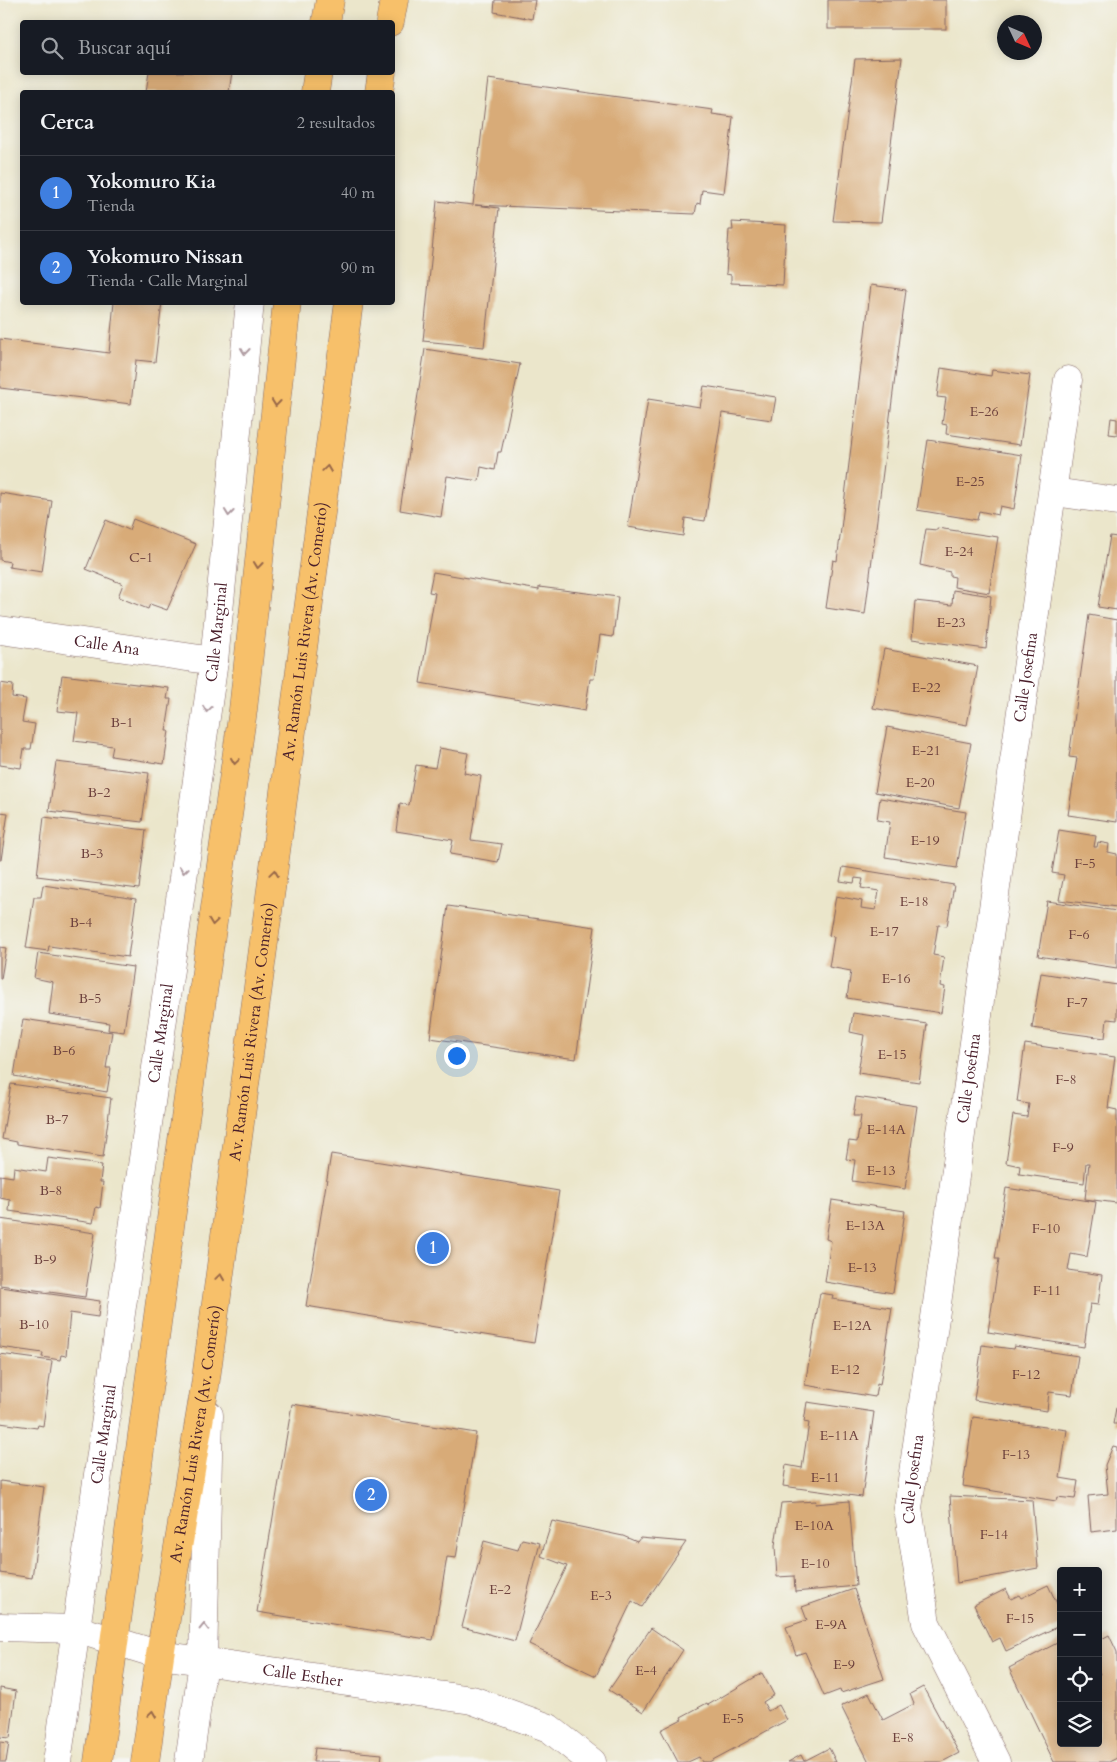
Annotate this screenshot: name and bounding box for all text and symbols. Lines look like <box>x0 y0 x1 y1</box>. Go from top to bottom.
north arrow <box>997 15 1042 60</box>
search box <box>20 20 395 75</box>
icon: search <box>38 34 66 62</box>
text: Buscar aquí <box>78 35 171 61</box>
text: Cerca <box>40 108 94 137</box>
text: 2 resultados <box>297 112 375 134</box>
text: Yokomuro Kia <box>87 169 216 195</box>
text: 1 <box>52 182 60 204</box>
text: 40 m <box>341 182 375 204</box>
text: Tienda <box>87 195 135 217</box>
text: Yokomuro Nissan <box>87 244 243 270</box>
text: 2 <box>52 257 60 279</box>
text: 90 m <box>341 257 375 279</box>
text: Tienda · Calle Marginal <box>87 270 248 292</box>
one-way arrow <box>240 347 251 355</box>
one-way arrow <box>271 399 282 407</box>
house number: E-26 <box>969 402 999 421</box>
one-way arrow <box>321 464 332 472</box>
house number: E-25 <box>955 472 985 491</box>
street label: Av. Ramón Luis Rivera (Av. Comerío) <box>277 501 333 762</box>
one-way arrow <box>224 509 235 517</box>
house number: E-24 <box>944 542 974 561</box>
house number: C-1 <box>129 548 153 567</box>
one-way arrow <box>253 561 264 569</box>
street label: Calle Marginal <box>200 581 233 684</box>
house number: E-23 <box>936 613 966 632</box>
street label: Calle Ana <box>73 630 141 661</box>
street label: Calle Josefina <box>1009 631 1043 724</box>
house number: E-22 <box>911 678 941 697</box>
one-way arrow <box>202 705 213 713</box>
house number: B-1 <box>111 713 133 732</box>
house number: E-21 <box>911 741 941 760</box>
one-way arrow <box>231 756 241 765</box>
house number: E-20 <box>905 773 935 792</box>
house number: B-2 <box>88 783 110 802</box>
house number: E-19 <box>910 831 940 850</box>
house number: B-3 <box>81 844 103 863</box>
house number: F-5 <box>1074 854 1096 873</box>
one-way arrow <box>179 866 190 874</box>
one-way arrow <box>268 868 279 876</box>
house number: E-18 <box>899 892 929 911</box>
street label: Av. Ramón Luis Rivera (Av. Comerío) <box>224 901 280 1163</box>
house number: B-4 <box>70 913 92 932</box>
one-way arrow <box>208 917 218 926</box>
house number: E-17 <box>869 922 899 941</box>
house number: F-6 <box>1068 925 1090 944</box>
house number: E-16 <box>881 969 911 988</box>
street label: Calle Marginal <box>143 982 179 1085</box>
house number: B-5 <box>79 989 101 1008</box>
house number: F-7 <box>1066 993 1088 1012</box>
street label: Calle Josefina <box>952 1032 986 1125</box>
house number: B-6 <box>53 1041 75 1060</box>
your location <box>444 1043 470 1069</box>
house number: E-15 <box>877 1045 907 1064</box>
house number: F-8 <box>1055 1070 1077 1089</box>
house number: B-7 <box>46 1110 68 1129</box>
house number: E-14A <box>866 1120 906 1139</box>
house number: F-9 <box>1052 1138 1074 1157</box>
house number: E-13 <box>866 1161 896 1180</box>
house number: B-8 <box>40 1181 62 1200</box>
house number: E-13A <box>845 1216 885 1235</box>
house number: F-10 <box>1032 1219 1060 1238</box>
pin: 1 <box>417 1229 449 1267</box>
house number: B-9 <box>34 1250 56 1269</box>
house number: E-13 <box>847 1258 877 1277</box>
one-way arrow <box>214 1272 225 1280</box>
house number: F-11 <box>1033 1281 1061 1300</box>
street label: Av. Ramón Luis Rivera (Av. Comerío) <box>165 1304 227 1565</box>
house number: B-10 <box>19 1315 49 1334</box>
house number: E-12A <box>832 1316 872 1335</box>
house number: E-12 <box>830 1360 860 1379</box>
house number: F-12 <box>1012 1365 1040 1384</box>
street label: Calle Marginal <box>86 1383 122 1486</box>
house number: E-11A <box>819 1426 859 1445</box>
street label: Calle Josefina <box>897 1433 929 1526</box>
house number: F-13 <box>1002 1445 1030 1464</box>
house number: E-11 <box>810 1468 840 1487</box>
pin: 2 <box>355 1476 387 1514</box>
house number: E-10A <box>794 1516 834 1535</box>
house number: F-14 <box>980 1525 1008 1544</box>
house number: E-10 <box>800 1554 830 1573</box>
map controls <box>1057 1567 1102 1747</box>
button: + <box>1057 1567 1102 1612</box>
house number: E-2 <box>489 1580 511 1599</box>
house number: E-3 <box>590 1586 612 1605</box>
house number: F-15 <box>1006 1609 1034 1628</box>
button: − <box>1057 1612 1102 1657</box>
house number: E-9A <box>815 1615 847 1634</box>
one-way arrow <box>199 1622 209 1630</box>
house number: E-9 <box>833 1655 855 1674</box>
button: locate <box>1057 1657 1102 1702</box>
street label: Calle Esther <box>261 1659 344 1692</box>
house number: E-4 <box>635 1661 657 1680</box>
button: layers <box>1057 1702 1102 1747</box>
one-way arrow <box>146 1709 156 1718</box>
house number: E-5 <box>722 1709 744 1728</box>
house number: E-8 <box>892 1728 914 1747</box>

